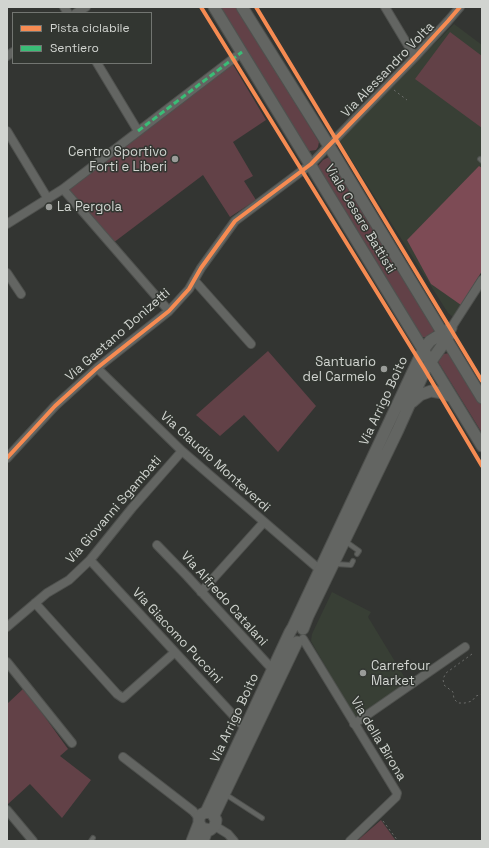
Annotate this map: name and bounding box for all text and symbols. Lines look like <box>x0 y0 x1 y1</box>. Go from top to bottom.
legend <box>12 12 152 64</box>
street label: Via Alessandro Volta <box>338 19 438 121</box>
text: Pista ciclabile <box>50 20 130 36</box>
text: Sentiero <box>50 40 99 56</box>
place label: Centro Sportivo Forti e Liberi <box>68 144 167 175</box>
marker: Centro Sportivo Forti e Liberi <box>170 154 180 164</box>
street label: Viale Cesare Battisti <box>321 162 399 276</box>
place label: La Pergola <box>57 199 122 215</box>
marker: La Pergola <box>44 202 54 212</box>
street label: Via Gaetano Donizetti <box>63 285 173 385</box>
place label: Santuario del Carmelo <box>303 354 376 385</box>
street label: Via Arrigo Boito <box>357 354 411 448</box>
marker: Santuario del Carmelo <box>379 364 389 374</box>
street label: Via Claudio Monteverdi <box>157 408 273 516</box>
street label: Via Giovanni Sgambati <box>63 453 165 567</box>
street label: Via Alfredo Catalani <box>177 548 271 650</box>
street label: Via Giacomo Puccini <box>129 585 225 687</box>
place label: Carrefour Market <box>371 658 430 689</box>
marker: Carrefour Market <box>358 668 368 678</box>
street label: Via Arrigo Boito <box>208 671 262 765</box>
street label: Via della Birona <box>347 694 409 784</box>

